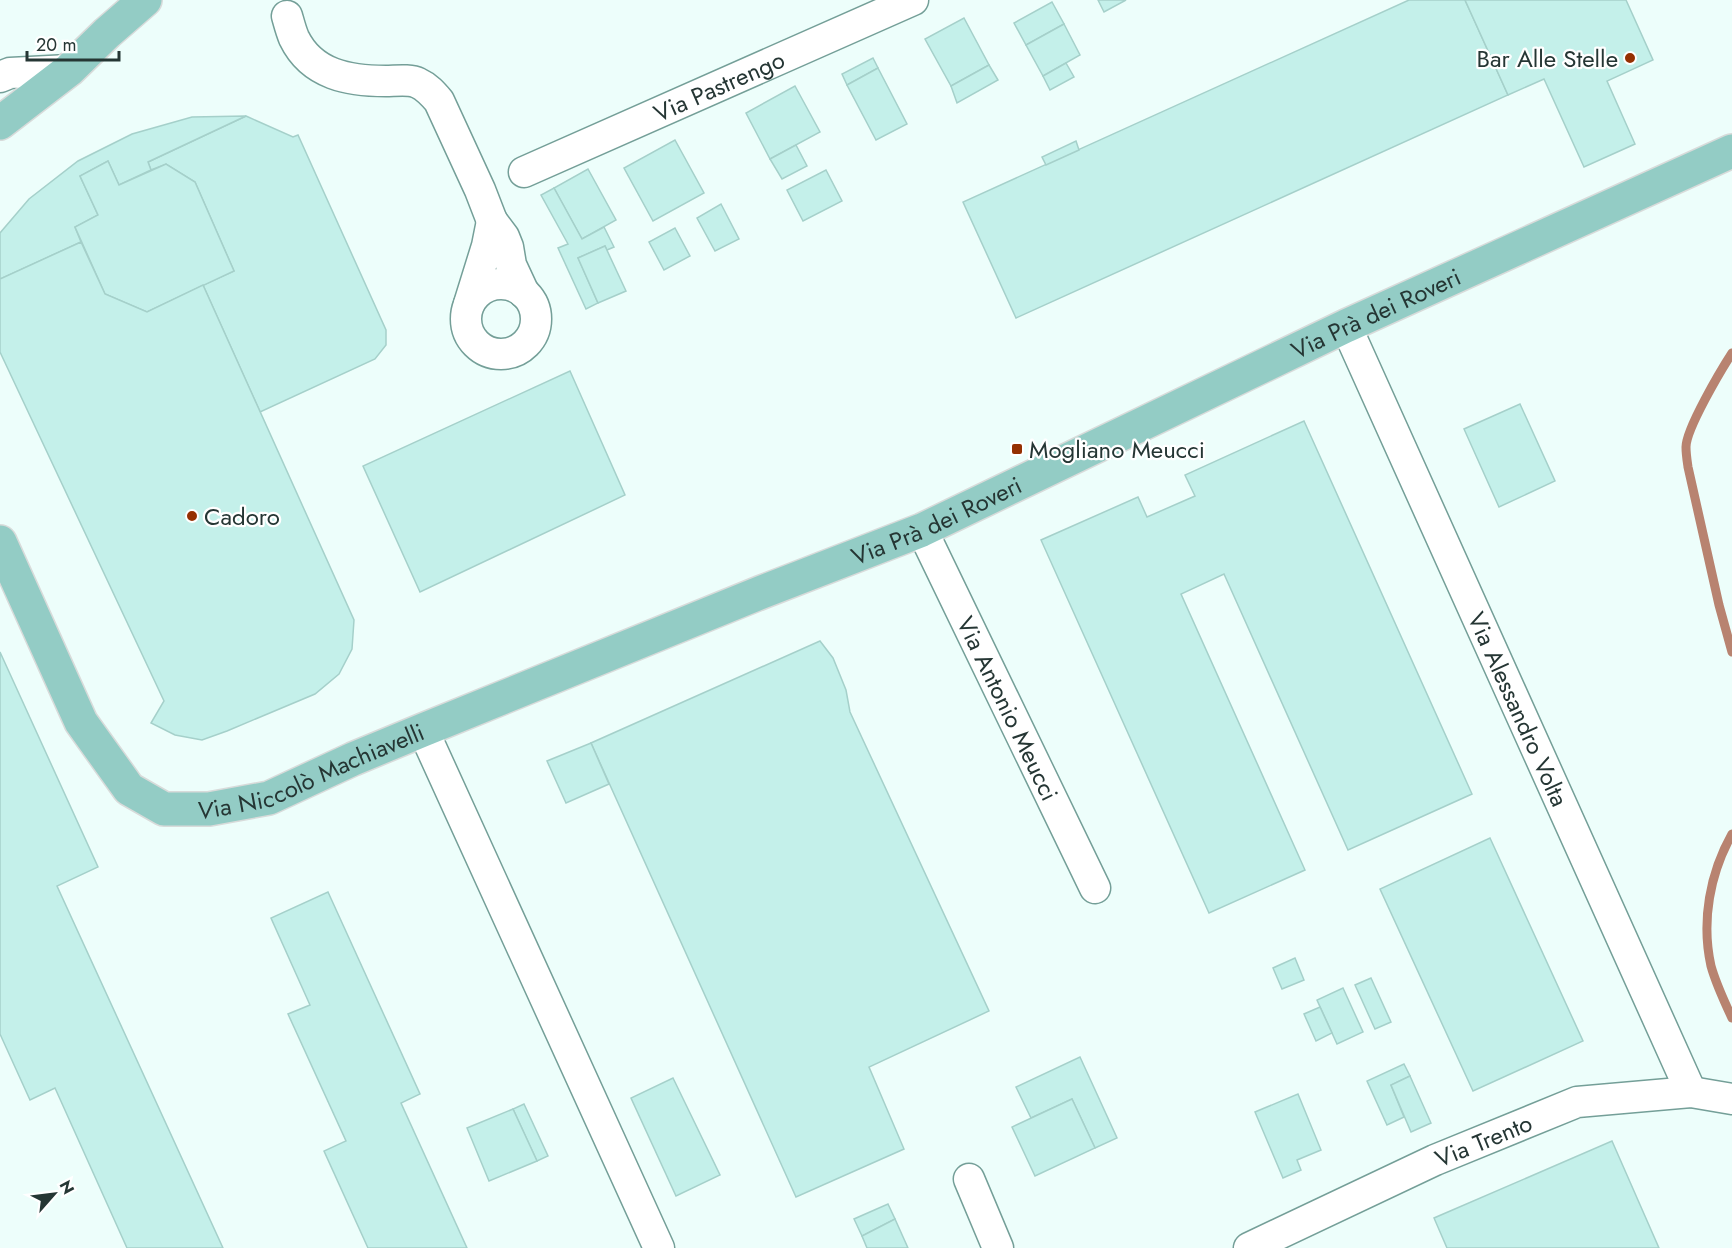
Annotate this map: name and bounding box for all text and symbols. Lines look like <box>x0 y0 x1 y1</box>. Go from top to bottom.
scale bar <box>27 24 118 62</box>
text: 20 m <box>36 32 76 58</box>
place label: Bar Alle Stelle <box>1477 41 1618 76</box>
street label: Via Pastrengo <box>648 42 790 130</box>
marker: Bar Alle Stelle <box>1623 51 1637 65</box>
street label: Via Prà dei Roveri <box>1285 259 1466 367</box>
place label: Mogliano Meucci <box>1029 432 1205 467</box>
marker: Mogliano Meucci <box>1010 442 1024 456</box>
street label: Via Prà dei Roveri <box>846 467 1027 573</box>
place label: Cadoro <box>204 499 280 534</box>
marker: Cadoro <box>185 509 199 523</box>
street label: Via Alessandro Volta <box>1459 606 1578 812</box>
street label: Via Antonio Meucci <box>949 610 1068 806</box>
street label: Via Niccolò Machiavelli <box>198 714 429 827</box>
street label: Via Trento <box>1430 1105 1537 1176</box>
north arrow <box>24 1164 84 1224</box>
text: N <box>54 1176 80 1198</box>

